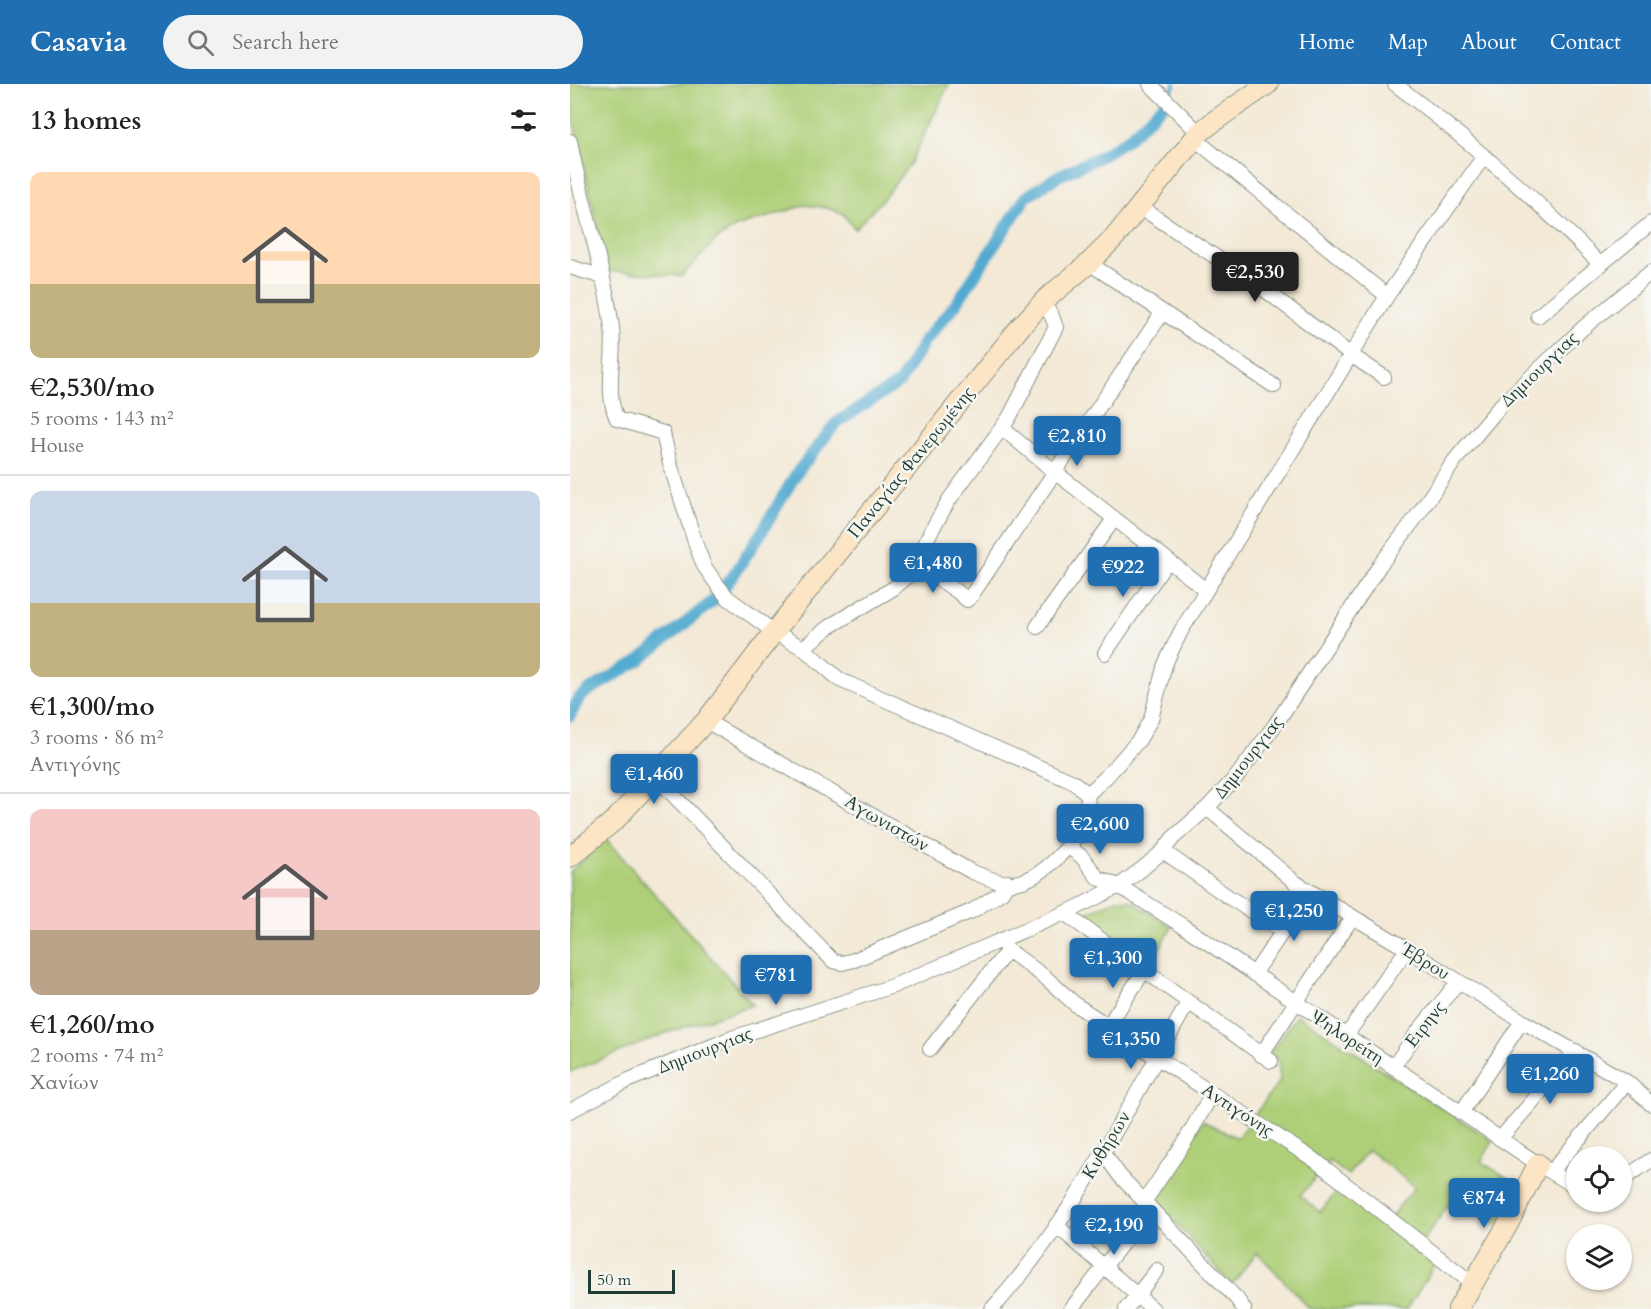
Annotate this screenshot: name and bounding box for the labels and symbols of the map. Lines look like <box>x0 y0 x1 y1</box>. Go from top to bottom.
pin: €2,530 <box>1206 252 1304 303</box>
street label: Δημιουργιας <box>1495 326 1584 413</box>
street label: Παναγίας Φανερωμένης <box>842 381 981 544</box>
pin: €2,810 <box>1028 416 1126 467</box>
pin: €1,480 <box>884 543 982 594</box>
pin: €922 <box>1087 547 1159 598</box>
street label: Δημιουργιας <box>1208 710 1289 804</box>
pin: €1,460 <box>605 754 703 805</box>
street label: Αγωνιστών <box>840 789 934 858</box>
pin: €2,600 <box>1051 804 1149 855</box>
pin: €1,250 <box>1245 891 1343 942</box>
street label: Έβρου <box>1394 936 1454 986</box>
pin: €1,300 <box>1064 938 1162 989</box>
pin: €781 <box>740 955 812 1006</box>
street label: Ειρηνς <box>1399 996 1452 1053</box>
street label: Ψηλορείτη <box>1305 1004 1388 1071</box>
pin: €1,350 <box>1082 1019 1180 1070</box>
street label: Δημιουργιας <box>654 1021 756 1080</box>
pin: €1,260 <box>1501 1054 1599 1105</box>
street label: Αντιγόνης <box>1197 1078 1279 1143</box>
street label: Κυθήρων <box>1076 1107 1137 1184</box>
pin: €874 <box>1448 1178 1520 1229</box>
pin: €2,190 <box>1065 1205 1163 1256</box>
scale bar <box>588 1267 675 1294</box>

